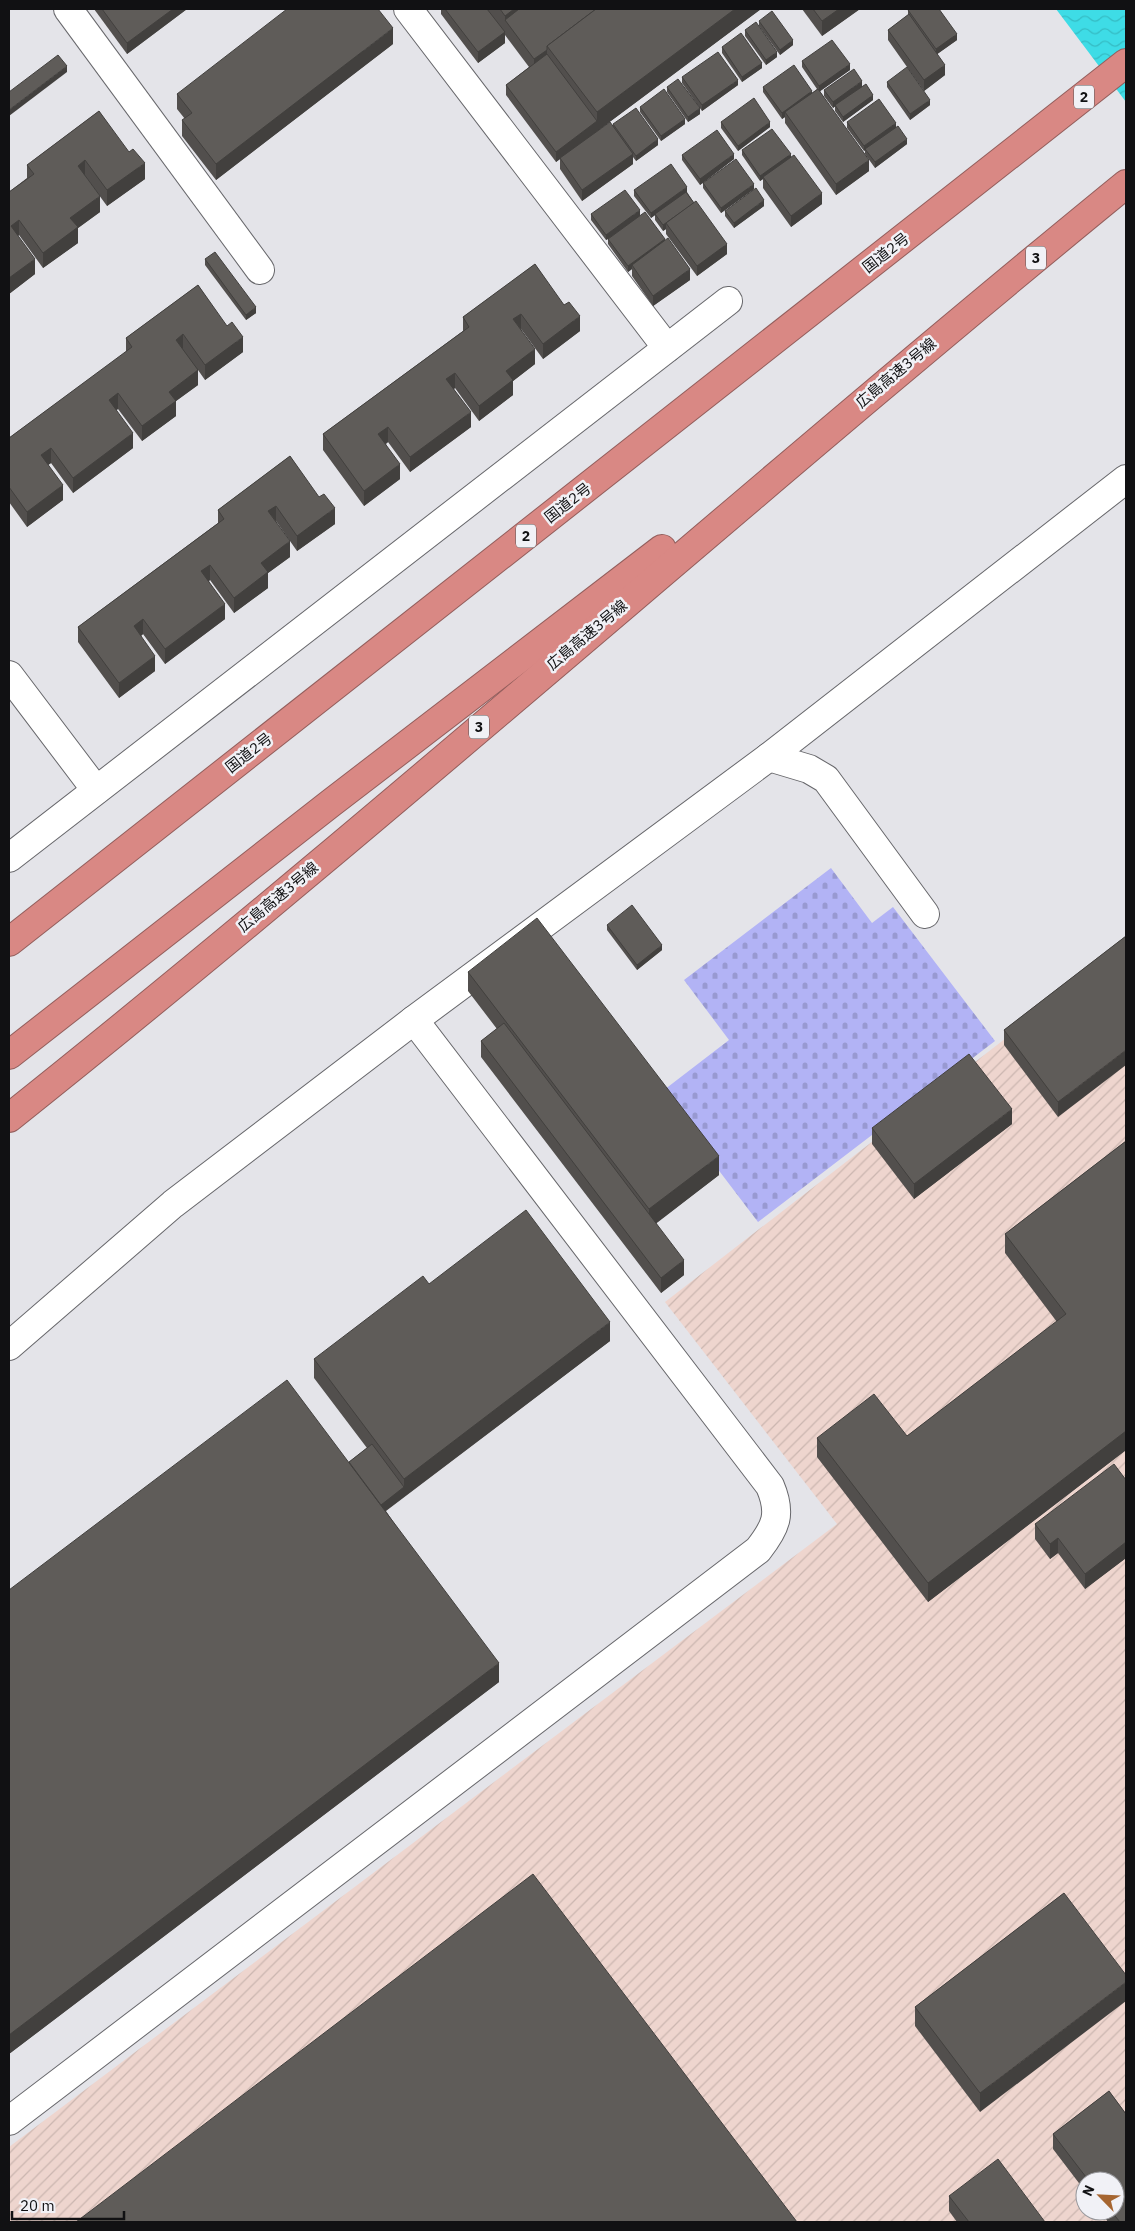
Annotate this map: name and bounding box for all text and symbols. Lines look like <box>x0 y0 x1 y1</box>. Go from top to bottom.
road number: 2 <box>1074 85 1094 108</box>
street label: 国道2号 <box>859 228 913 277</box>
road number: 3 <box>1026 247 1046 270</box>
street label: 広島高速3号線 <box>852 334 940 412</box>
street label: 国道2号 <box>541 478 595 527</box>
road number: 2 <box>516 524 536 548</box>
street label: 広島高速3号線 <box>543 596 631 674</box>
road number: 3 <box>469 716 489 739</box>
street label: 国道2号 <box>222 728 276 777</box>
street label: 広島高速3号線 <box>234 858 322 936</box>
north arrow <box>1075 2171 1125 2221</box>
text: N <box>1078 2182 1098 2199</box>
scale bar <box>12 2188 125 2220</box>
text: 20 m <box>20 2196 55 2215</box>

